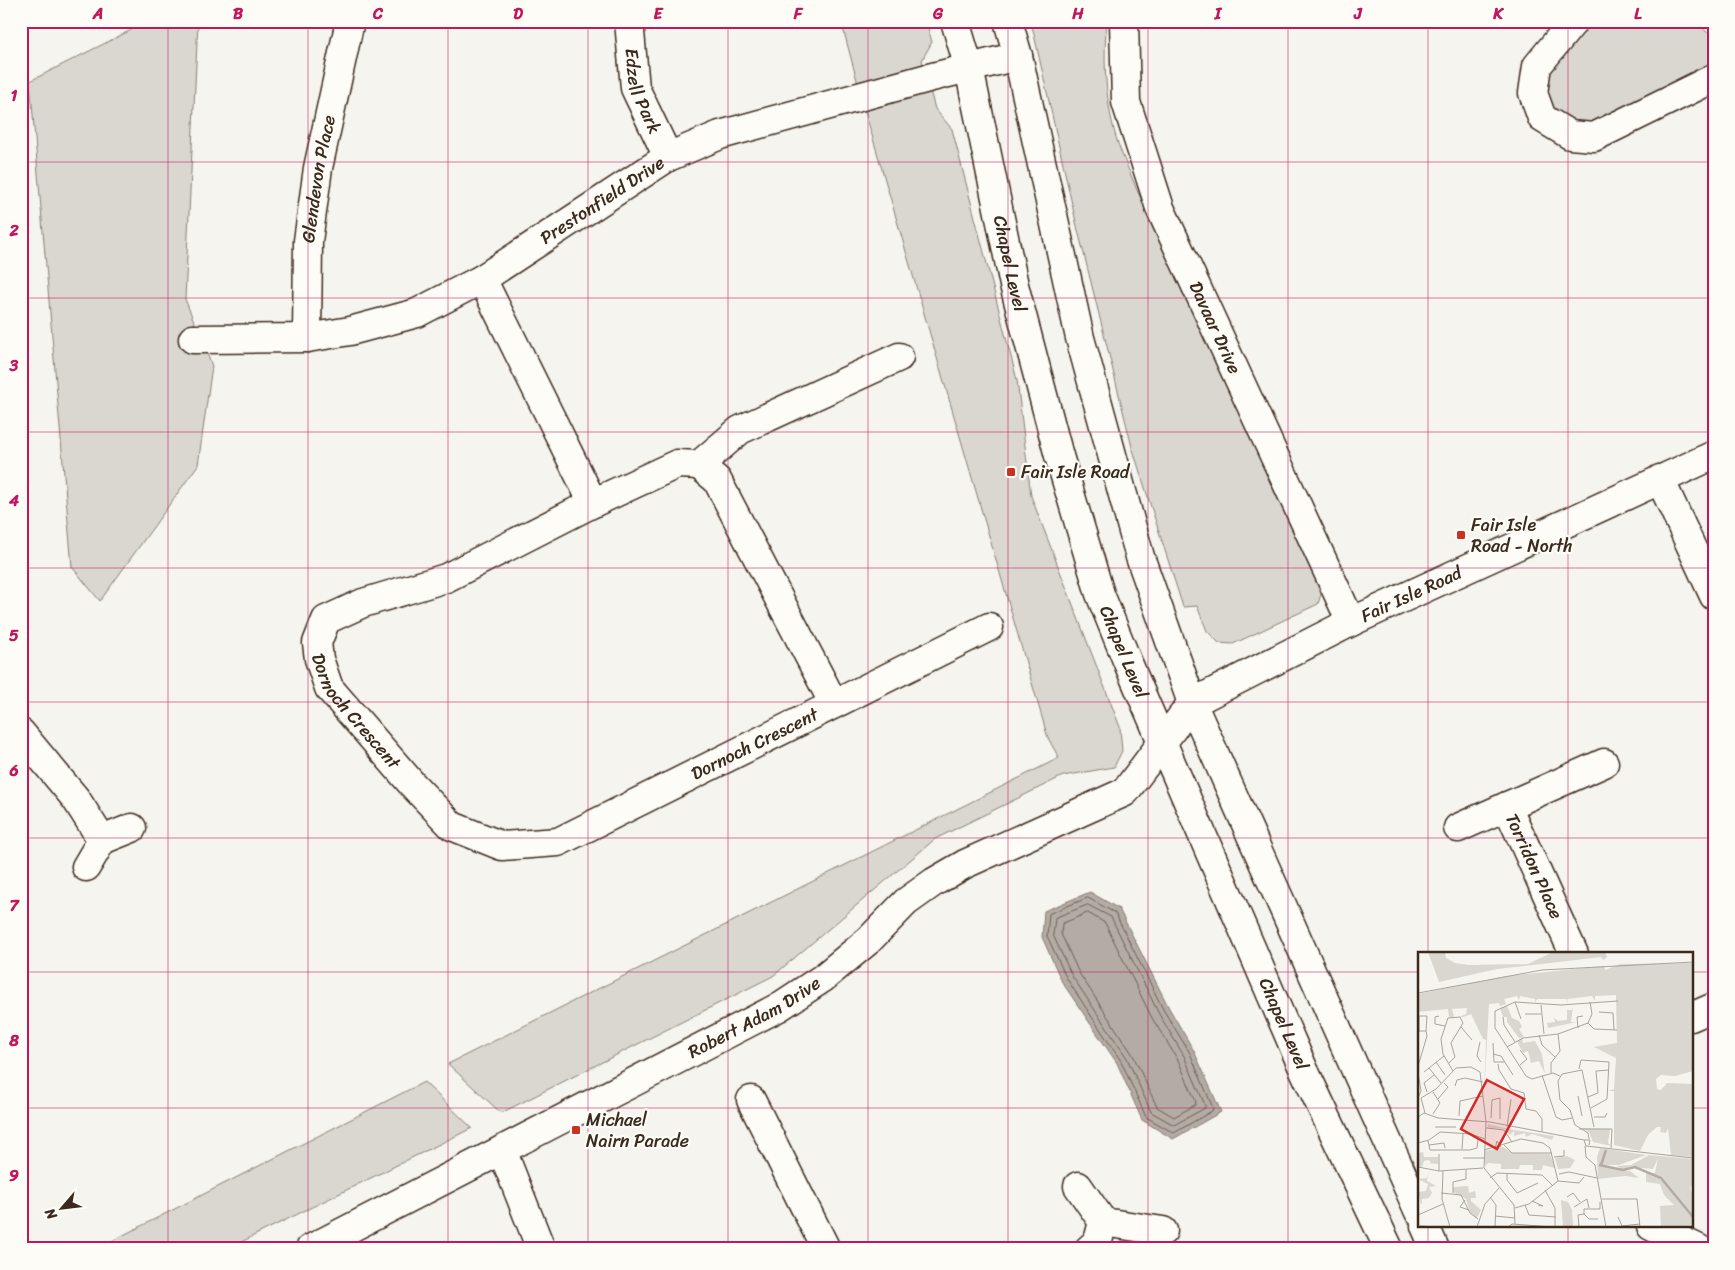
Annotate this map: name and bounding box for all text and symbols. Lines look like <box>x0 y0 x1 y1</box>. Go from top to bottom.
text: A <box>92 0 103 28</box>
text: B <box>233 0 244 28</box>
text: C <box>372 0 384 28</box>
text: D <box>513 0 523 28</box>
text: E <box>654 0 664 28</box>
text: F <box>793 0 804 28</box>
text: G <box>932 0 944 28</box>
text: H <box>1071 0 1084 28</box>
text: I <box>1214 0 1223 28</box>
text: J <box>1353 0 1363 28</box>
text: K <box>1492 0 1504 28</box>
text: L <box>1634 0 1642 28</box>
street label: Edzell Park <box>616 47 671 139</box>
text: 1 <box>11 81 18 110</box>
street label: Glendevon Place <box>292 112 345 245</box>
street label: Prestonfield Drive <box>533 147 671 253</box>
street label: Chapel Level <box>984 213 1037 316</box>
text: 2 <box>8 216 19 245</box>
street label: Davaar Drive <box>1180 276 1250 379</box>
text: 3 <box>9 351 19 380</box>
place label: Fair Isle Road <box>1021 456 1131 488</box>
marker: Fair Isle Road <box>1005 466 1017 478</box>
text: 4 <box>8 486 19 515</box>
place label: Fair Isle Road - North <box>1471 509 1573 562</box>
marker: Fair Isle Road - North <box>1455 529 1467 541</box>
street label: Fair Isle Road <box>1355 556 1469 631</box>
street label: Chapel Level <box>1090 600 1158 704</box>
text: 5 <box>9 621 19 650</box>
street label: Dornoch Crescent <box>302 649 409 777</box>
street label: Dornoch Crescent <box>685 698 825 789</box>
text: 6 <box>8 756 19 785</box>
street label: Torridon Place <box>1496 808 1572 924</box>
text: 7 <box>9 891 20 920</box>
inset map <box>1418 952 1692 1228</box>
street label: Robert Adam Drive <box>682 968 827 1067</box>
street label: Chapel Level <box>1250 972 1318 1076</box>
text: 8 <box>8 1026 19 1055</box>
place label: Michael Nairn Parade <box>586 1104 689 1157</box>
marker: Michael Nairn Parade <box>570 1124 582 1136</box>
text: 9 <box>9 1161 19 1190</box>
north arrow <box>38 1182 88 1232</box>
text: N <box>38 1203 65 1225</box>

